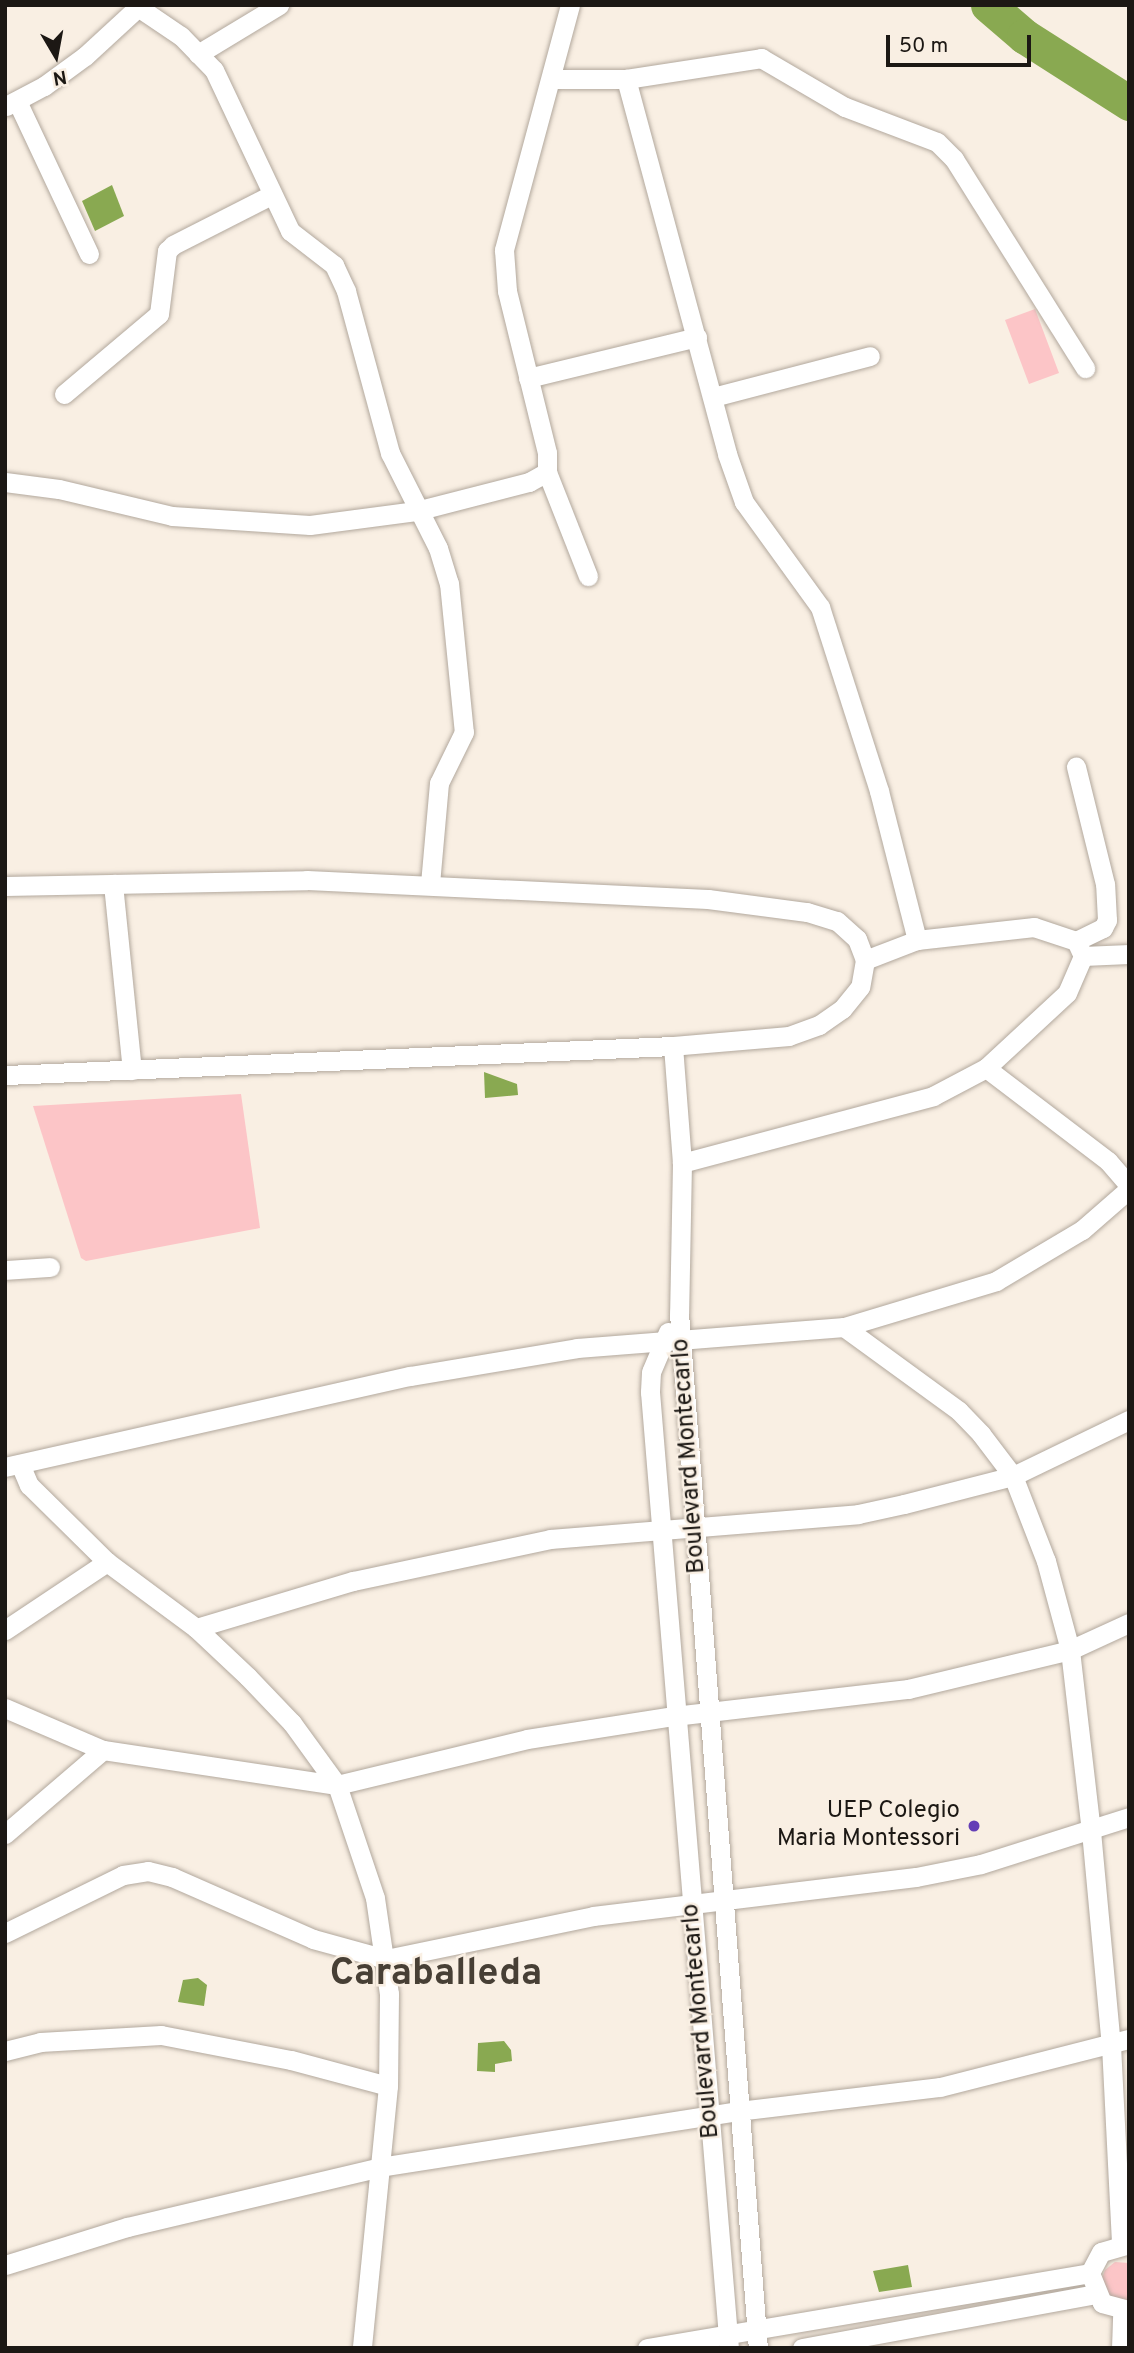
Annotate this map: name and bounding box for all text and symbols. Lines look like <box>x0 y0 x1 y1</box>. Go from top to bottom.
north arrow <box>21 21 91 91</box>
scale bar <box>889 21 1034 65</box>
text: 50 m <box>899 33 948 60</box>
text: N <box>51 64 68 90</box>
street label: Boulevard Montecarlo <box>667 1337 713 1575</box>
place label: UEP Colegio Maria Montessori <box>777 1798 960 1854</box>
marker: UEP Colegio Maria Montessori <box>966 1818 982 1834</box>
street label: Boulevard Montecarlo <box>677 1902 727 2140</box>
district label: Caraballeda <box>330 1952 542 1998</box>

